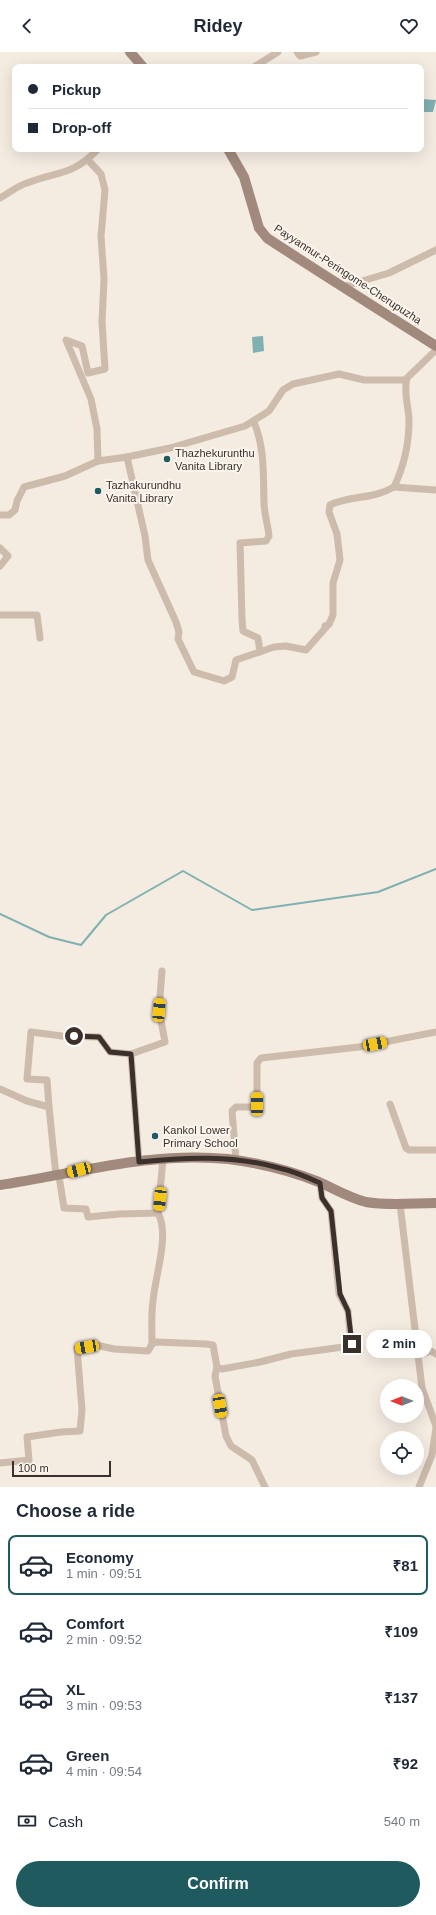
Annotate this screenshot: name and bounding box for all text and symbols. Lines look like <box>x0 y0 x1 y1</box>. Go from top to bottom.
icon: back <box>16 15 38 37</box>
icon: heart <box>398 15 420 37</box>
text: Ridey <box>193 16 243 36</box>
text: Pickup <box>52 81 101 98</box>
text: Drop-off <box>52 119 111 136</box>
street label: Payyannur-Peringome-Cherupuzha <box>272 222 425 327</box>
place label: Thazhekurunthu Vanita Library <box>175 447 255 472</box>
marker: Thazhekurunthu Vanita Library <box>162 454 172 464</box>
place label: Tazhakurundhu Vanita Library <box>106 479 181 504</box>
marker: Tazhakurundhu Vanita Library <box>93 486 103 496</box>
car <box>152 998 166 1022</box>
route start <box>65 1027 83 1045</box>
car <box>362 1036 388 1052</box>
car <box>251 1092 263 1116</box>
place label: Kankol Lower Primary School <box>163 1124 238 1149</box>
marker: Kankol Lower Primary School <box>150 1131 160 1141</box>
car <box>66 1161 92 1179</box>
car <box>153 1186 167 1212</box>
callout: 2 min <box>366 1330 432 1358</box>
route end <box>343 1335 361 1353</box>
text: 2 min <box>382 1336 416 1351</box>
car <box>74 1339 100 1355</box>
north arrow <box>380 1379 424 1423</box>
map controls <box>380 1379 424 1475</box>
car <box>212 1393 228 1419</box>
button: locate <box>380 1431 424 1475</box>
scale bar <box>12 1459 111 1478</box>
text: 100 m <box>18 1462 49 1474</box>
text: Choose a ride <box>16 1501 135 1521</box>
icon: car <box>18 1547 54 1583</box>
text: Economy <box>66 1549 134 1566</box>
text: ₹81 <box>393 1557 418 1574</box>
text: 1 min · 09:51 <box>66 1566 142 1581</box>
icon: car <box>18 1613 54 1649</box>
text: Comfort <box>66 1615 124 1632</box>
text: ₹109 <box>384 1623 418 1640</box>
text: 2 min · 09:52 <box>66 1632 142 1647</box>
icon: car <box>18 1679 54 1715</box>
text: XL <box>66 1681 85 1698</box>
text: ₹137 <box>384 1689 418 1706</box>
text: 3 min · 09:53 <box>66 1698 142 1713</box>
icon: car <box>18 1745 54 1781</box>
text: Green <box>66 1747 109 1764</box>
text: ₹92 <box>393 1755 418 1772</box>
text: 4 min · 09:54 <box>66 1764 142 1779</box>
icon: cash <box>16 1810 38 1832</box>
text: Cash <box>48 1813 83 1830</box>
text: 540 m <box>384 1814 420 1829</box>
button: Confirm <box>16 1861 420 1907</box>

